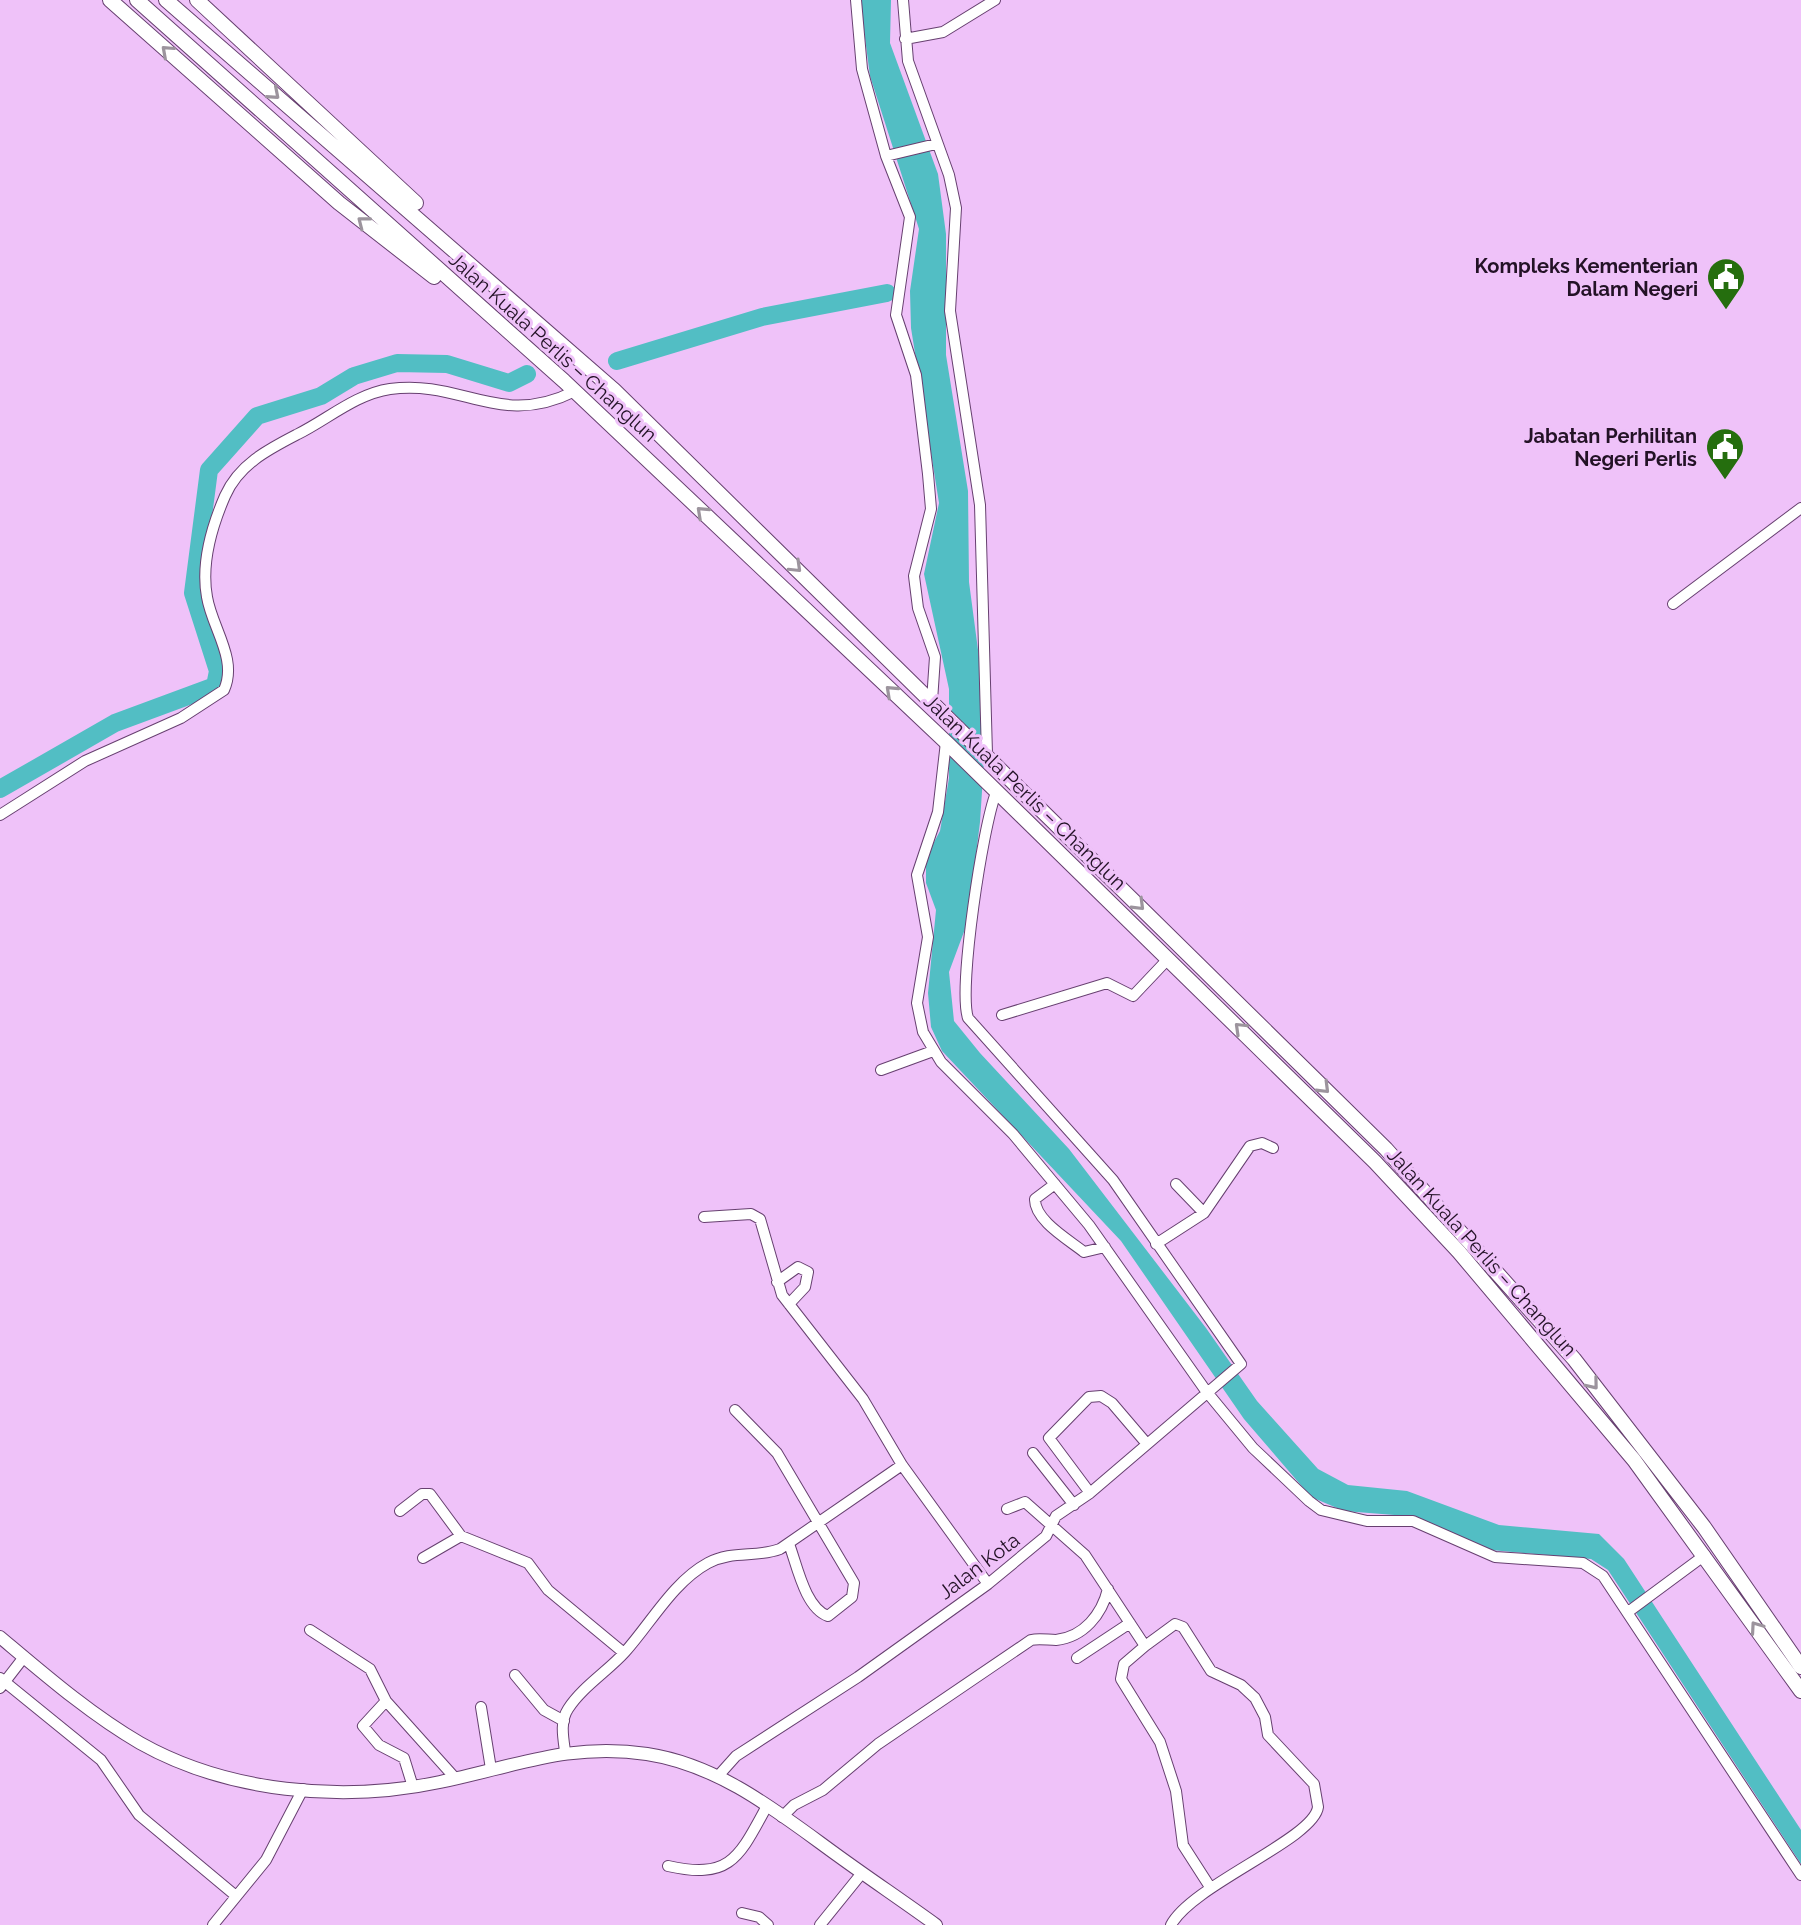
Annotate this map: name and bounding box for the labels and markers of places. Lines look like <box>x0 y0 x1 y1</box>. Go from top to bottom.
place label: Kompleks Kementerian Dalam Negeri <box>1475 254 1698 301</box>
public building icon: Kompleks Kementerian Dalam Negeri <box>1705 256 1747 311</box>
place label: Jabatan Perhilitan Negeri Perlis <box>1524 424 1697 471</box>
public building icon: Jabatan Perhilitan Negeri Perlis <box>1704 426 1746 481</box>

